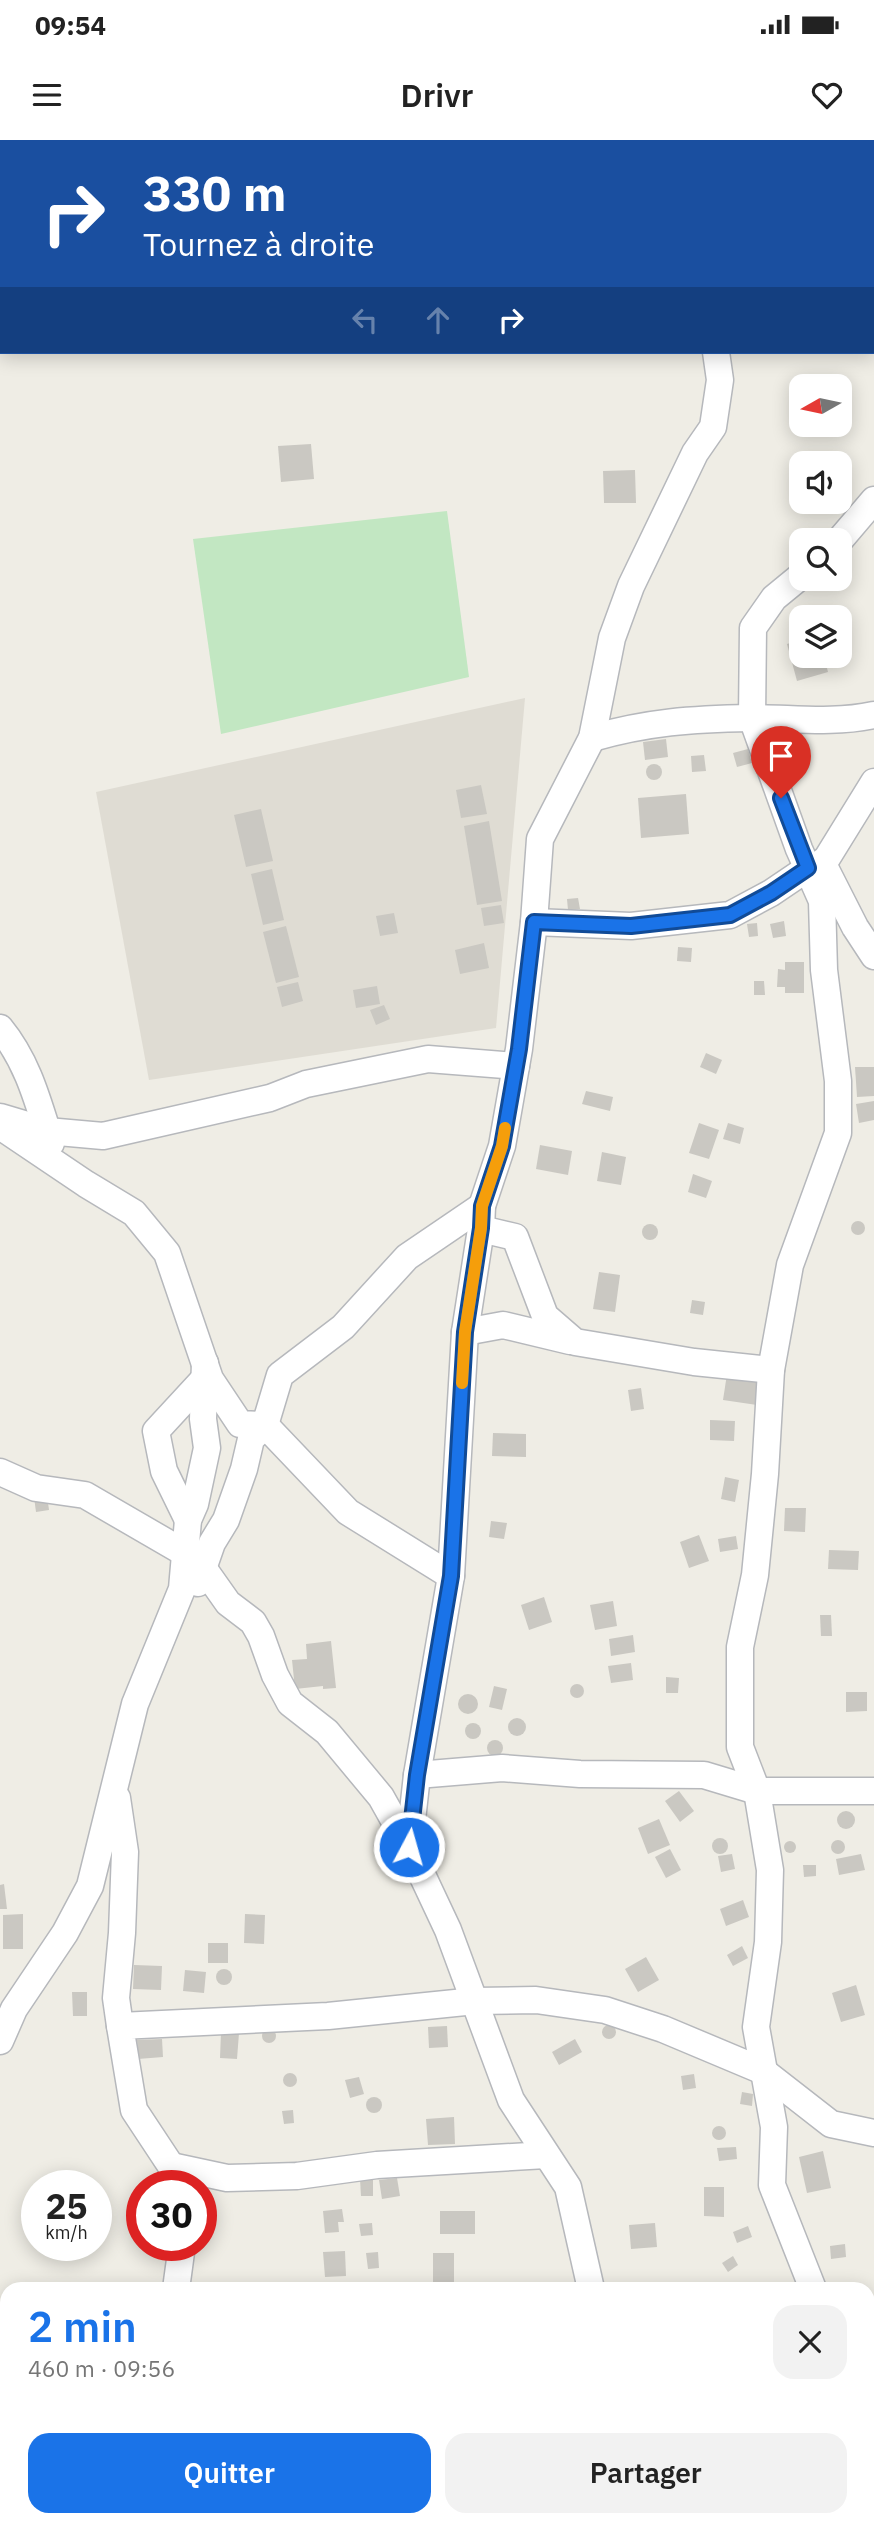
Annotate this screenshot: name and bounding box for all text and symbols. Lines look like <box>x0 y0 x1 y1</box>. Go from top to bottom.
text: 09:54 <box>35 8 106 42</box>
text: Drivr <box>401 74 473 116</box>
icon: menu <box>28 76 66 114</box>
icon: heart <box>808 76 846 114</box>
text: 330 m <box>143 161 287 224</box>
icon: right <box>28 168 119 259</box>
text: Tournez à droite <box>143 223 374 265</box>
icon: left <box>346 301 384 339</box>
icon: ahead <box>419 301 457 339</box>
icon: right <box>492 301 530 339</box>
north arrow <box>789 374 852 438</box>
map controls <box>789 374 852 668</box>
button: sound <box>789 451 852 514</box>
button: search <box>789 528 852 591</box>
button: layers <box>789 605 852 668</box>
pin <box>751 726 811 798</box>
icon: arrive <box>762 737 800 775</box>
position arrow <box>372 1810 446 1884</box>
speed limit sign: 30 <box>126 2170 217 2261</box>
text: 25 <box>45 2183 88 2229</box>
text: km/h <box>45 2221 88 2244</box>
text: 2 min <box>28 2299 137 2354</box>
button: close <box>773 2305 847 2379</box>
text: 460 m · 09:56 <box>28 2353 175 2383</box>
button: Quitter <box>28 2433 431 2513</box>
button: Partager <box>445 2433 847 2513</box>

